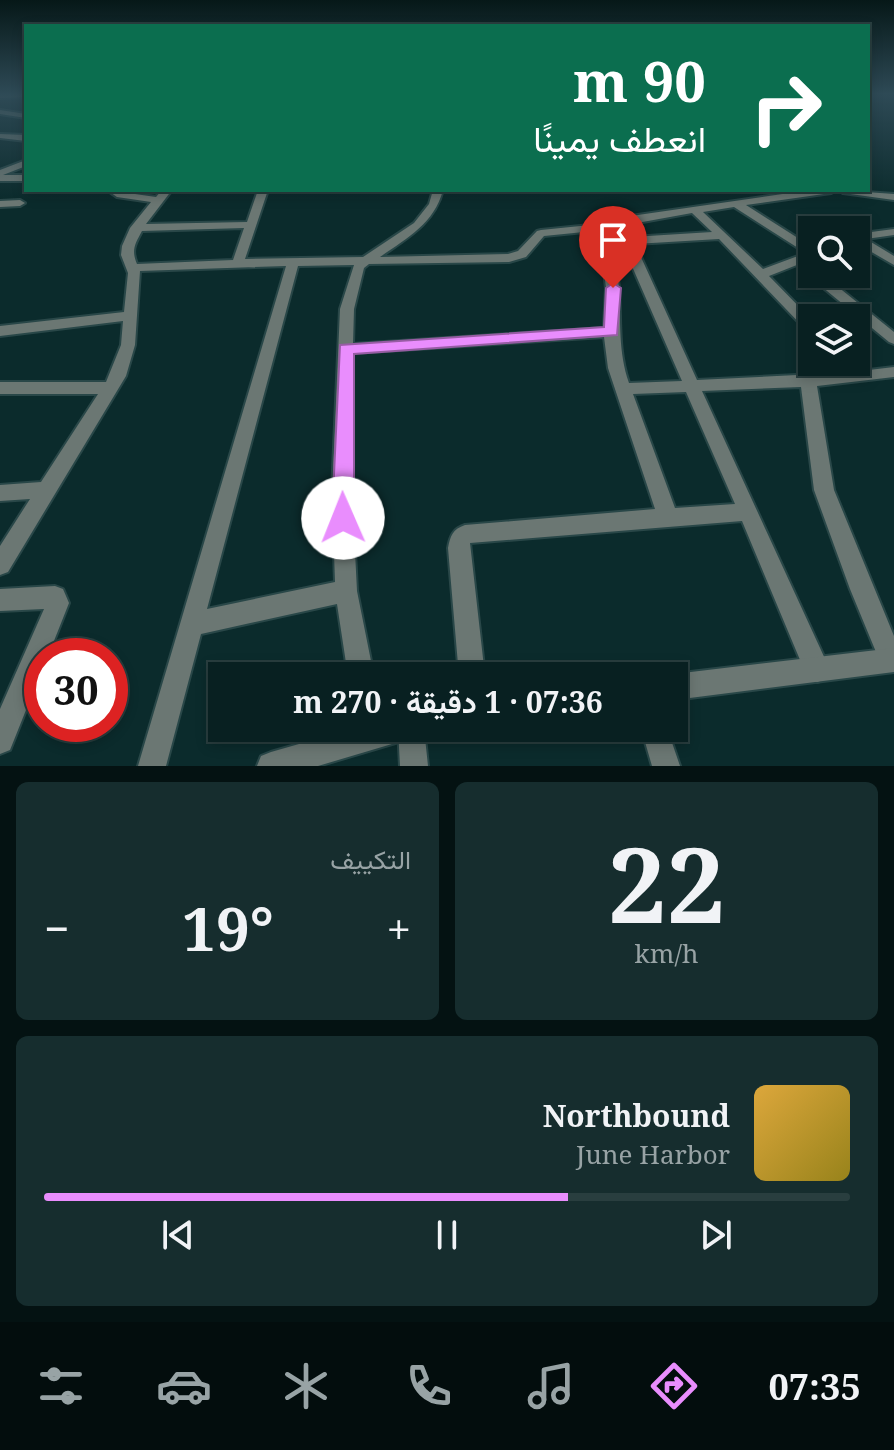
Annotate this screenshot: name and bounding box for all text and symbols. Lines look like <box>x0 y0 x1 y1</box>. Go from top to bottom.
text: 90 m <box>573 42 706 118</box>
icon: right <box>734 56 838 160</box>
text: انعطف يمينًا <box>533 114 706 163</box>
pin <box>579 206 647 288</box>
map controls <box>798 216 870 376</box>
button: search <box>798 216 870 288</box>
icon: arrive <box>591 218 635 262</box>
button: layers <box>798 304 870 376</box>
position arrow <box>301 476 385 560</box>
speed limit sign: 30 <box>24 638 128 742</box>
text: 07:36 · 1 دقيقة · 270 m <box>293 681 603 722</box>
text: 22 <box>608 812 725 953</box>
text: التكييف <box>330 841 411 877</box>
text: 19° <box>182 887 274 969</box>
text: − <box>44 898 69 958</box>
text: + <box>386 898 411 958</box>
text: km/h <box>635 935 698 971</box>
text: Northbound <box>543 1095 730 1136</box>
text: June Harbor <box>576 1136 730 1172</box>
icon: previous <box>156 1213 200 1257</box>
icon: pause <box>425 1213 469 1257</box>
icon: next <box>694 1213 738 1257</box>
icon: filters <box>33 1358 89 1414</box>
icon: car <box>156 1358 212 1414</box>
icon: climate <box>278 1358 334 1414</box>
icon: phone <box>401 1358 457 1414</box>
icon: music <box>523 1358 579 1414</box>
icon: directions <box>646 1358 702 1414</box>
text: 07:35 <box>768 1362 861 1411</box>

